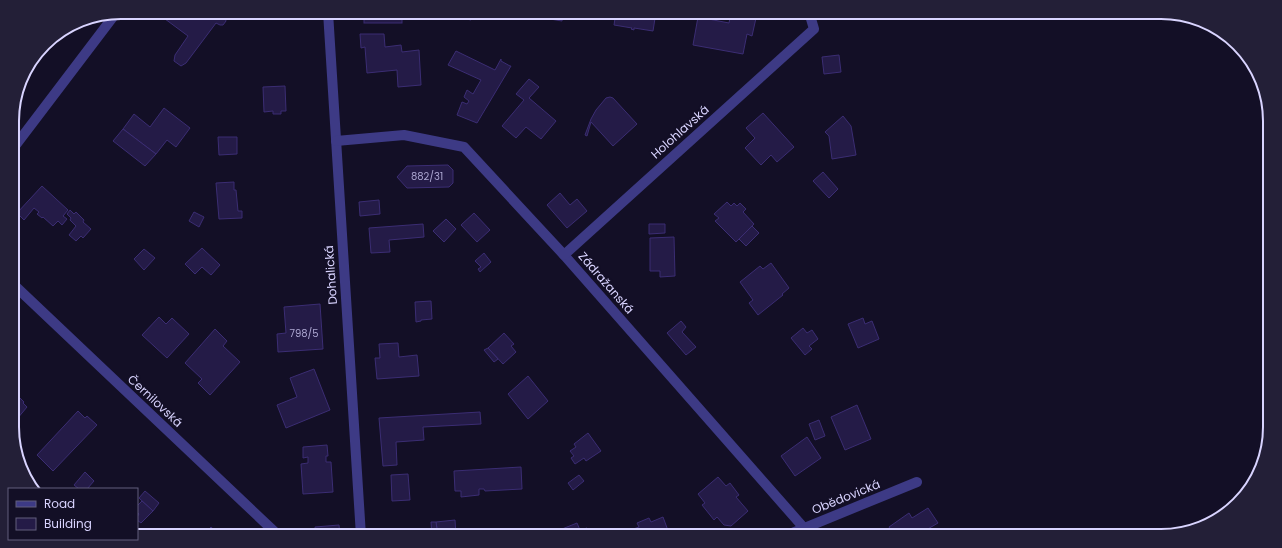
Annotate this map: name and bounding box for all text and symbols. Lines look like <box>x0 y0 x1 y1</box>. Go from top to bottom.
street label: Holohlavská <box>647 101 712 162</box>
house number: 882/31 <box>411 169 443 184</box>
street label: Dohalická <box>320 245 341 305</box>
street label: Zádražanská <box>575 248 638 317</box>
house number: 798/5 <box>289 326 319 341</box>
street label: Černilovská <box>124 371 187 431</box>
street label: Obědovická <box>809 475 882 518</box>
legend <box>8 488 138 540</box>
text: Road <box>44 495 75 512</box>
text: Building <box>44 515 92 532</box>

